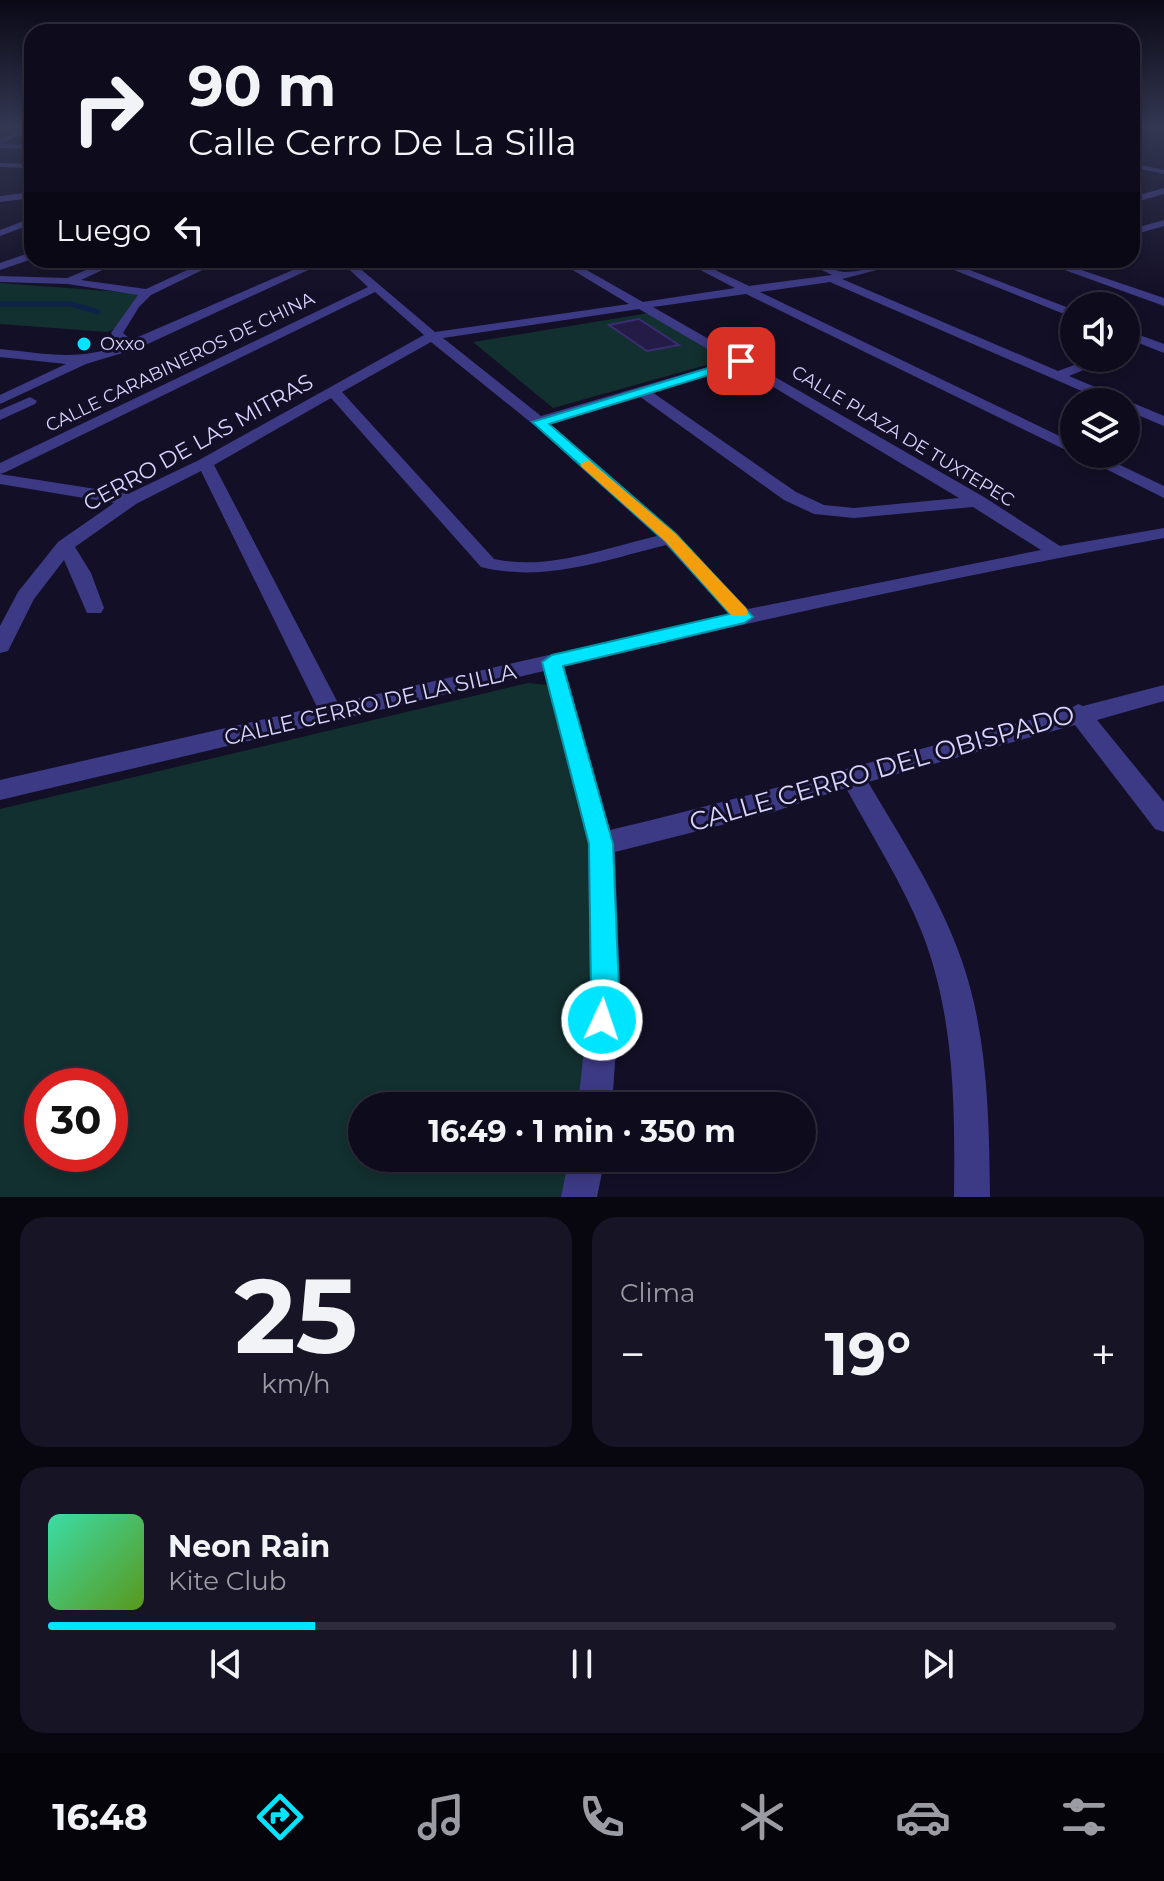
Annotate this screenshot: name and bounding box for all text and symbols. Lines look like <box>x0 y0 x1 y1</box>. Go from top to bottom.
text: 90 m <box>188 52 336 120</box>
icon: right <box>56 56 160 160</box>
text: Calle Cerro De La Silla <box>188 120 577 164</box>
icon: left <box>167 208 211 252</box>
text: Luego <box>56 212 151 249</box>
street label: CALLE CARABINEROS DE CHINA <box>42 287 318 437</box>
map controls <box>1060 292 1140 468</box>
button: sound <box>1060 292 1140 372</box>
pin <box>707 327 775 395</box>
place label: Oxxo <box>100 333 145 355</box>
marker: Oxxo <box>75 335 93 353</box>
icon: arrive <box>719 339 763 383</box>
street label: CALLE PLAZA DE TUXTEPEC <box>788 361 1019 511</box>
street label: CERRO DE LAS MITRAS <box>79 368 318 517</box>
button: layers <box>1060 388 1140 468</box>
street label: CALLE CERRO DE LA SILLA <box>222 658 519 751</box>
street label: CALLE CERRO DEL OBISPADO <box>686 698 1078 838</box>
position arrow <box>560 978 644 1062</box>
speed limit sign: 30 <box>24 1068 128 1172</box>
text: 16:49 · 1 min · 350 m <box>428 1113 736 1150</box>
text: 25 <box>234 1252 358 1379</box>
text: Clima <box>620 1277 695 1309</box>
text: 19° <box>825 1317 911 1390</box>
text: − <box>620 1327 645 1381</box>
text: + <box>1091 1327 1116 1381</box>
text: km/h <box>261 1368 331 1400</box>
text: Neon Rain <box>168 1528 330 1565</box>
text: Kite Club <box>168 1565 286 1597</box>
icon: previous <box>204 1642 248 1686</box>
icon: pause <box>560 1642 604 1686</box>
icon: next <box>916 1642 960 1686</box>
icon: directions <box>252 1789 308 1845</box>
icon: music <box>413 1789 469 1845</box>
icon: phone <box>574 1789 630 1845</box>
icon: climate <box>734 1789 790 1845</box>
icon: car <box>895 1789 951 1845</box>
icon: filters <box>1056 1789 1112 1845</box>
text: 16:48 <box>52 1795 148 1839</box>

